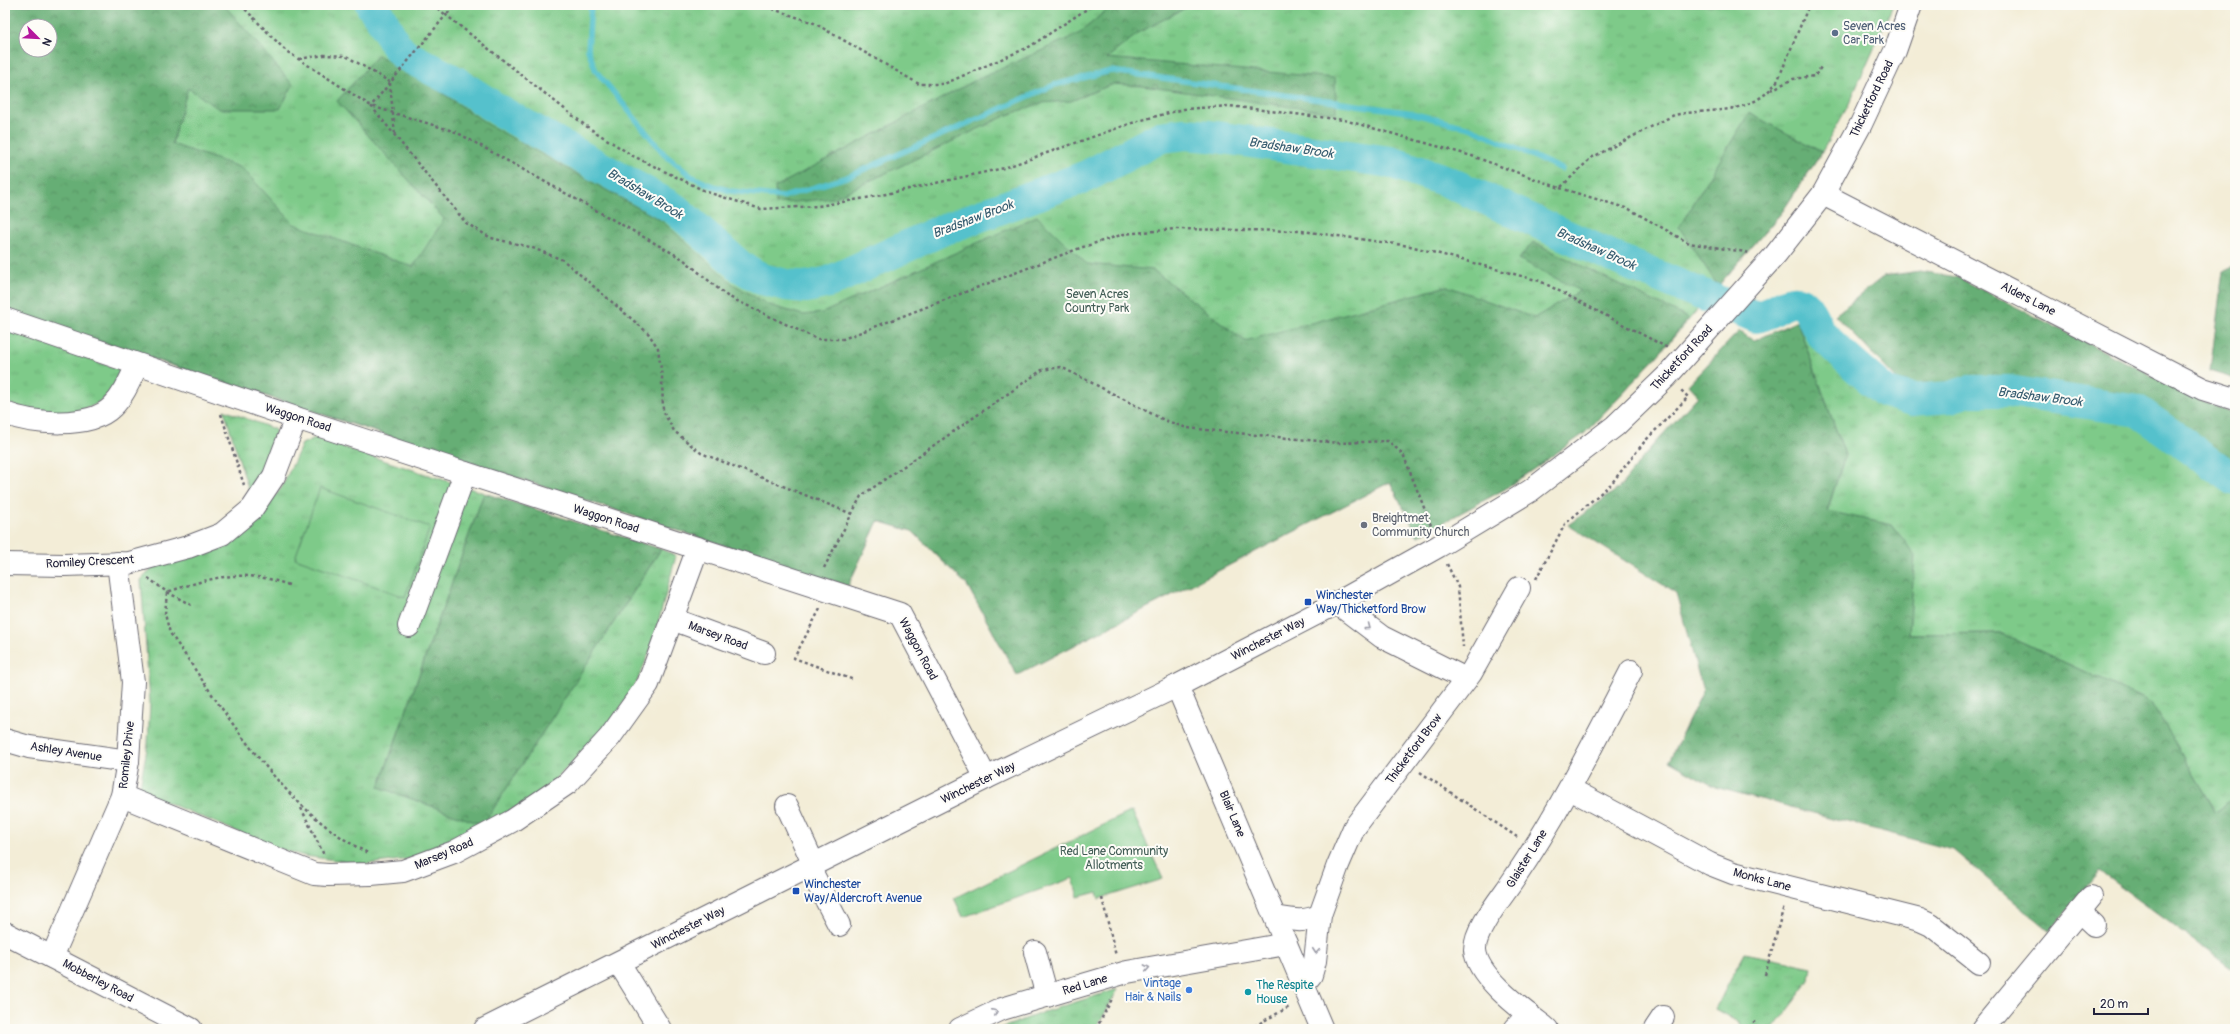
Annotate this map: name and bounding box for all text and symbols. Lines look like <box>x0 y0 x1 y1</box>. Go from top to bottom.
north arrow <box>18 18 58 58</box>
place label: Seven Acres Car Park <box>1843 19 1906 48</box>
marker: Seven Acres Car Park <box>1830 28 1840 38</box>
text: N <box>39 36 54 48</box>
street label: Thicketford Road <box>1847 58 1897 140</box>
water label: Bradshaw Brook <box>1248 134 1336 162</box>
water label: Bradshaw Brook <box>604 165 687 224</box>
water label: Bradshaw Brook <box>930 196 1017 242</box>
water label: Bradshaw Brook <box>1554 224 1640 274</box>
street label: Alders Lane <box>1998 279 2058 319</box>
park label: Seven Acres Country Park <box>1065 287 1129 316</box>
street label: Thicketford Road <box>1648 322 1716 394</box>
water label: Bradshaw Brook <box>1997 384 2085 410</box>
street label: Waggon Road <box>263 400 333 436</box>
street label: Waggon Road <box>571 501 641 537</box>
place label: Breightmet Community Church <box>1372 511 1470 540</box>
marker: Breightmet Community Church <box>1359 520 1369 530</box>
street label: Romiley Crescent <box>45 552 135 572</box>
place label: Winchester Way/Thicketford Brow <box>1316 588 1426 617</box>
marker: Winchester Way/Thicketford Brow <box>1303 597 1313 607</box>
street label: Winchester Way <box>1229 614 1307 664</box>
street label: Waggon Road <box>895 615 941 683</box>
street label: Marsey Road <box>686 618 750 654</box>
one-way arrow <box>1363 622 1370 629</box>
street label: Thicketford Brow <box>1382 711 1446 787</box>
street label: Romiley Drive <box>116 720 138 790</box>
street label: Ashley Avenue <box>29 739 103 765</box>
street label: Winchester Way <box>938 759 1018 807</box>
street label: Blair Lane <box>1216 789 1248 840</box>
street label: Glaister Lane <box>1503 827 1551 891</box>
street label: Marsey Road <box>412 835 476 873</box>
park label: Red Lane Community Allotments <box>1060 844 1168 873</box>
street label: Monks Lane <box>1731 865 1793 895</box>
place label: Winchester Way/Aldercroft Avenue <box>804 877 922 906</box>
marker: Winchester Way/Aldercroft Avenue <box>791 886 801 896</box>
street label: Winchester Way <box>649 903 727 953</box>
one-way arrow <box>1311 948 1320 954</box>
street label: Mobberley Road <box>60 956 136 1006</box>
one-way arrow <box>1144 964 1150 973</box>
street label: Red Lane <box>1061 971 1109 999</box>
place label: Vintage Hair & Nails <box>1125 976 1182 1005</box>
place label: The Respite House <box>1256 978 1314 1007</box>
marker: Vintage Hair & Nails <box>1184 985 1194 995</box>
marker: The Respite House <box>1243 987 1253 997</box>
scale bar <box>2094 990 2148 1016</box>
text: 20 m <box>2100 997 2129 1012</box>
one-way arrow <box>992 1009 999 1017</box>

